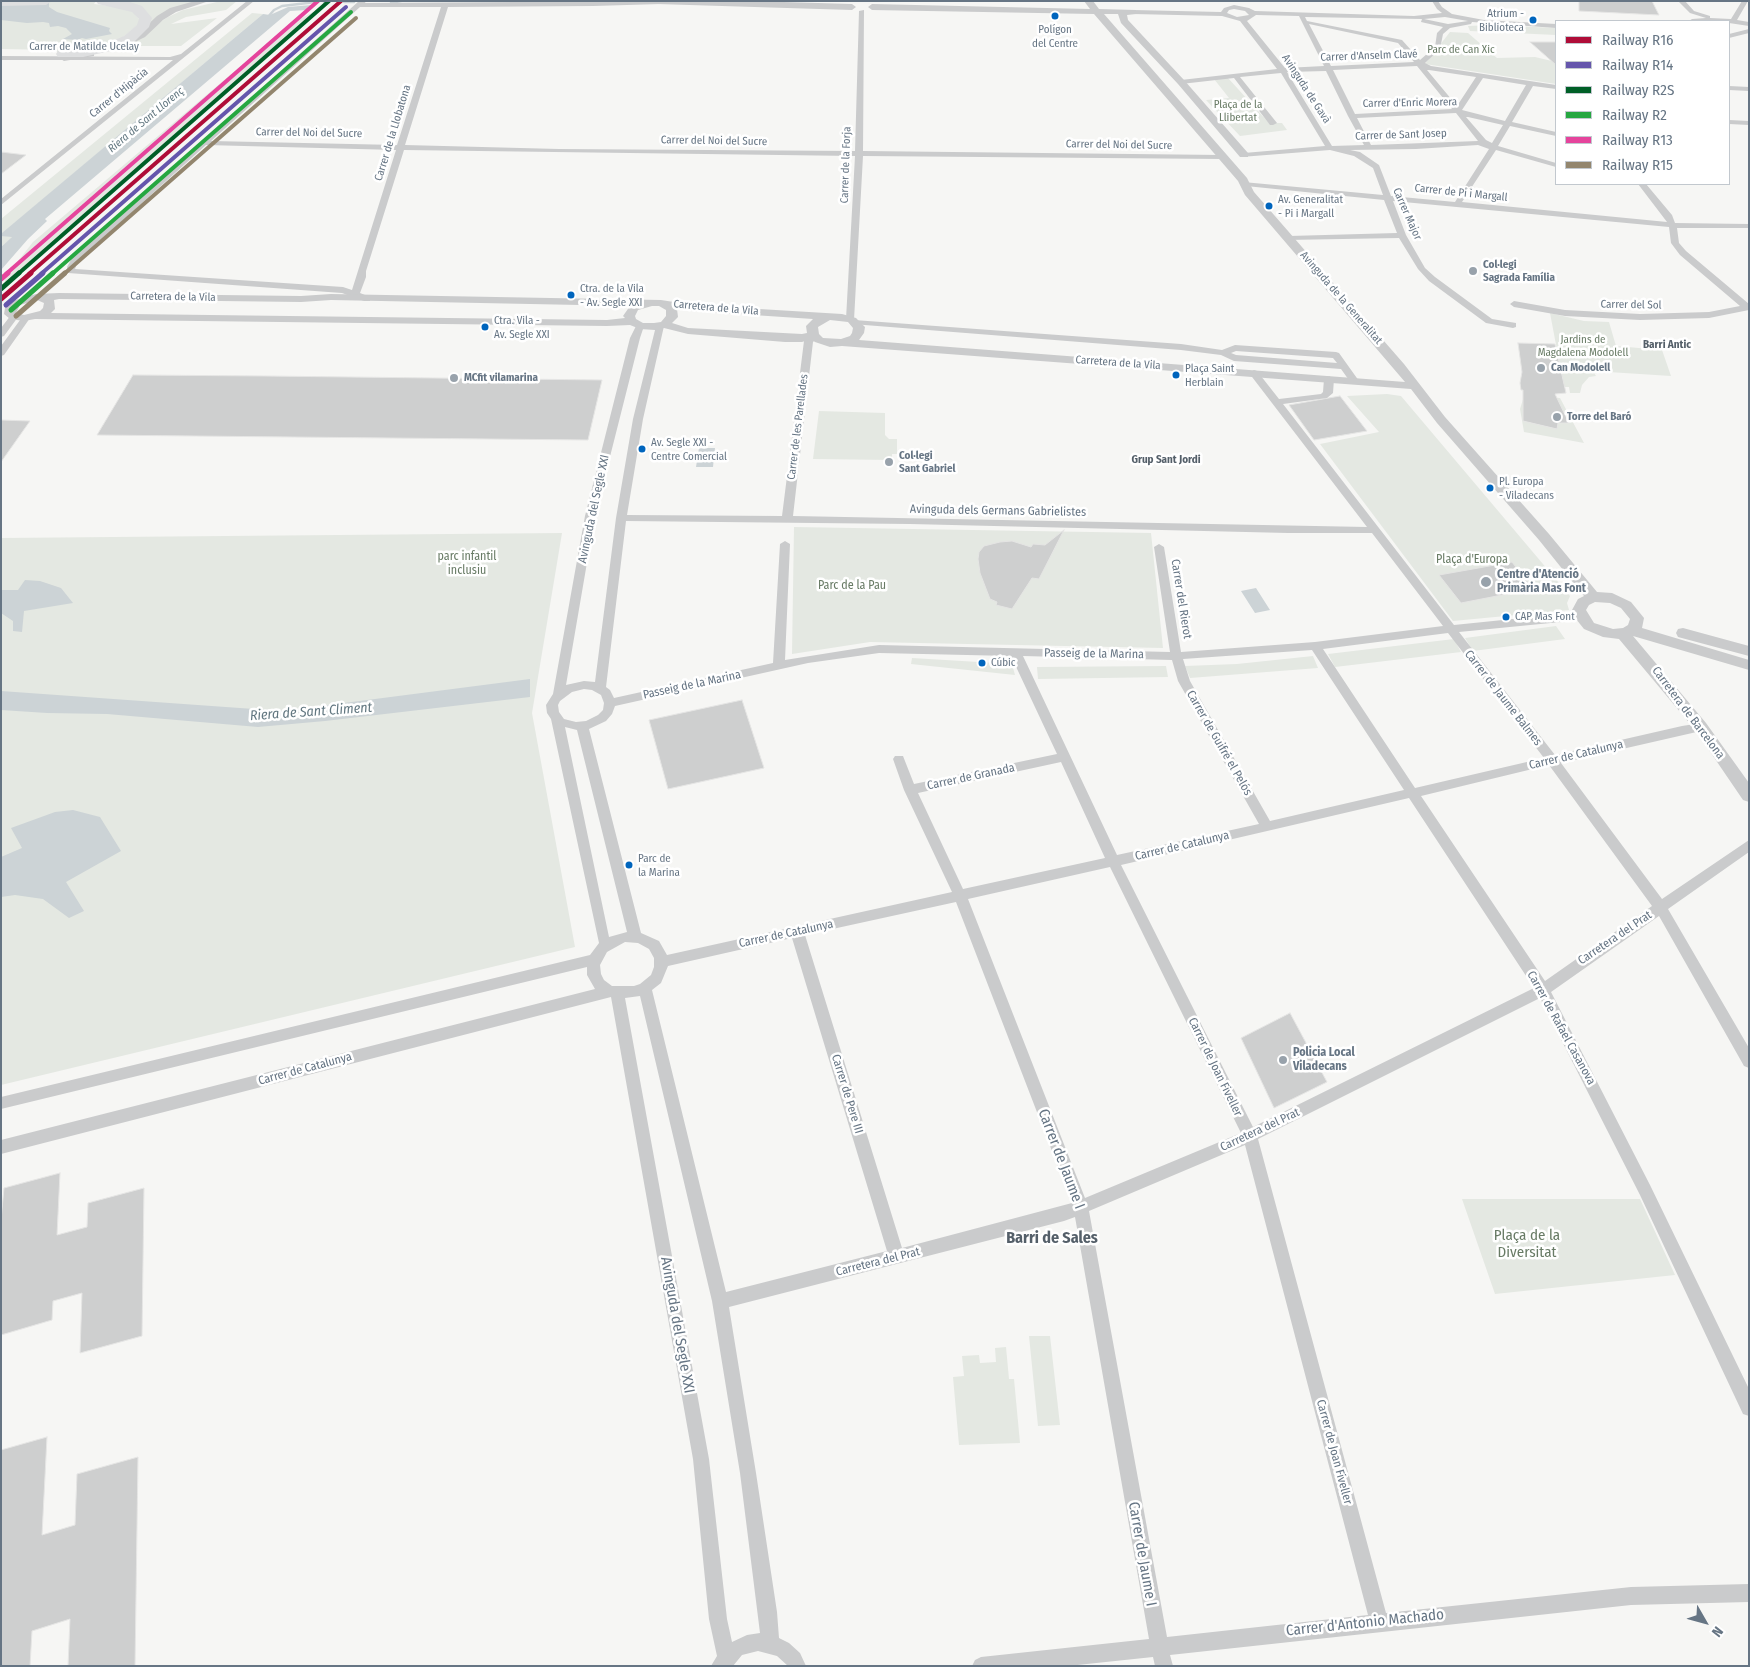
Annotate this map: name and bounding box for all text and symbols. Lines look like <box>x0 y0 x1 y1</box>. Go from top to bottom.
place label: Atrium - Biblioteca <box>1479 7 1524 33</box>
marker: Polígon del Centre <box>1050 11 1060 21</box>
marker: Atrium - Biblioteca <box>1528 15 1538 25</box>
legend <box>1555 20 1730 185</box>
place label: Polígon del Centre <box>1032 23 1078 49</box>
text: Railway R16 <box>1602 31 1673 49</box>
street label: Carrer de Matilde Ucelay <box>29 40 139 54</box>
park label: Parc de Can Xic <box>1427 43 1495 57</box>
street label: Carrer d'Anselm Clavé <box>1320 48 1418 64</box>
street label: Avinguda de Gavà <box>1279 52 1333 126</box>
text: Railway R14 <box>1602 56 1673 74</box>
street label: Carrer d'Hipàcia <box>87 65 151 121</box>
text: Railway R2S <box>1602 81 1674 99</box>
street label: Carrer de la Llobatona <box>372 83 414 183</box>
water label: Riera de Sant Llorenç <box>105 85 187 155</box>
street label: Carrer d'Enric Morera <box>1363 96 1457 110</box>
park label: Plaça de la Llibertat <box>1214 98 1262 124</box>
text: Railway R2 <box>1602 106 1667 124</box>
street label: Carrer del Noi del Sucre <box>256 125 362 141</box>
street label: Carrer de la Forja <box>838 126 854 204</box>
street label: Carrer de Sant Josep <box>1355 127 1447 143</box>
text: Railway R13 <box>1602 131 1673 149</box>
street label: Carrer del Noi del Sucre <box>661 133 767 149</box>
street label: Carrer del Noi del Sucre <box>1066 137 1172 153</box>
text: Railway R15 <box>1602 156 1673 174</box>
street label: Carrer de Pi i Margall <box>1414 182 1508 204</box>
street label: Carrer Major <box>1390 186 1424 242</box>
place label: Av. Generalitat - Pi i Margall <box>1278 193 1343 219</box>
marker: Av. Generalitat - Pi i Margall <box>1264 201 1274 211</box>
street label: Avinguda de la Generalitat <box>1297 249 1385 347</box>
place label: Col·legi Sagrada Família <box>1483 258 1555 284</box>
marker: Col·legi Sagrada Família <box>1467 265 1479 277</box>
place label: Ctra. de la Vila - Av. Segle XXI <box>580 282 644 308</box>
street label: Carretera de la Vila <box>130 290 216 304</box>
marker: Ctra. de la Vila - Av. Segle XXI <box>566 290 576 300</box>
street label: Carretera de la Vila <box>673 298 759 318</box>
street label: Carrer del Sol <box>1600 298 1662 312</box>
place label: Ctra. Vila - Av. Segle XXI <box>494 314 550 340</box>
marker: Ctra. Vila - Av. Segle XXI <box>480 322 490 332</box>
park label: Jardins de Magdalena Modolell <box>1538 333 1628 359</box>
district label: Barri Antic <box>1643 338 1691 352</box>
street label: Carretera de la Vila <box>1075 353 1161 373</box>
place label: Can Modolell <box>1551 361 1610 375</box>
place label: Plaça Saint Herblain <box>1185 362 1234 388</box>
marker: Can Modolell <box>1535 362 1547 374</box>
marker: Plaça Saint Herblain <box>1171 370 1181 380</box>
place label: MCfit vilamarina <box>464 371 538 385</box>
marker: MCfit vilamarina <box>448 372 460 384</box>
street label: Carrer de les Parellades <box>785 373 811 481</box>
place label: Torre del Baró <box>1567 410 1631 424</box>
marker: Torre del Baró <box>1551 411 1563 423</box>
place label: Av. Segle XXI - Centre Comercial <box>651 436 727 462</box>
marker: Av. Segle XXI - Centre Comercial <box>637 444 647 454</box>
place label: Col·legi Sant Gabriel <box>899 449 955 475</box>
street label: Avinguda del Segle XXI <box>575 453 613 565</box>
district label: Grup Sant Jordi <box>1131 453 1201 467</box>
marker: Col·legi Sant Gabriel <box>883 456 895 468</box>
place label: Pl. Europa - Viladecans <box>1499 475 1554 501</box>
marker: Pl. Europa - Viladecans <box>1485 483 1495 493</box>
street label: Avinguda dels Germans Gabrielistes <box>910 502 1086 520</box>
park label: parc infantil inclusiu <box>437 550 497 578</box>
park label: Plaça d'Europa <box>1436 553 1508 567</box>
street label: Carrer del Rierot <box>1168 558 1194 640</box>
place label: Centre d'Atenció Primària Mas Font <box>1497 568 1586 596</box>
marker: Centre d'Atenció Primària Mas Font <box>1479 575 1493 589</box>
park label: Parc de la Pau <box>818 579 886 593</box>
place label: CAP Mas Font <box>1515 610 1575 624</box>
marker: CAP Mas Font <box>1501 612 1511 622</box>
street label: Passeig de la Marina <box>1044 646 1144 662</box>
street label: Carrer de Jaume Balmes <box>1461 647 1545 749</box>
place label: Cúbic <box>991 656 1015 670</box>
marker: Cúbic <box>977 658 987 668</box>
street label: Carretera de Barcelona <box>1649 664 1727 762</box>
street label: Passeig de la Marina <box>642 668 742 702</box>
street label: Carrer de Guifré el Pelós <box>1183 688 1255 798</box>
water label: Riera de Sant Climent <box>249 699 373 725</box>
street label: Carrer de Catalunya <box>1528 737 1624 773</box>
street label: Carrer de Granada <box>926 761 1016 793</box>
street label: Carrer de Catalunya <box>1134 828 1230 864</box>
place label: Parc de la Marina <box>638 852 680 878</box>
marker: Parc de la Marina <box>624 860 634 870</box>
street label: Carretera del Prat <box>1575 908 1655 968</box>
street label: Carrer de Catalunya <box>737 917 835 951</box>
street label: Carrer de Rafael Casanova <box>1524 969 1598 1087</box>
street label: Carrer de Joan Fiveller <box>1185 1015 1245 1119</box>
place label: Policia Local Viladecans <box>1293 1046 1355 1074</box>
street label: Carrer de Catalunya <box>257 1050 353 1088</box>
street label: Carrer de Pere III <box>828 1053 866 1135</box>
marker: Policia Local Viladecans <box>1277 1054 1289 1066</box>
street label: Carretera del Prat <box>1218 1105 1302 1155</box>
street label: Carrer de Jaume I <box>1034 1106 1088 1212</box>
park label: Plaça de la Diversitat <box>1494 1227 1560 1262</box>
district label: Barri de Sales <box>1006 1229 1098 1249</box>
street label: Carretera del Prat <box>835 1245 921 1279</box>
street label: Avinguda del Segle XXI <box>656 1255 698 1395</box>
street label: Carrer de Joan Fiveller <box>1313 1398 1355 1506</box>
street label: Carrer de Jaume I <box>1124 1500 1160 1608</box>
north arrow <box>1680 1597 1730 1647</box>
street label: Carrer d'Antonio Machado <box>1285 1606 1445 1640</box>
text: N <box>1708 1623 1727 1640</box>

